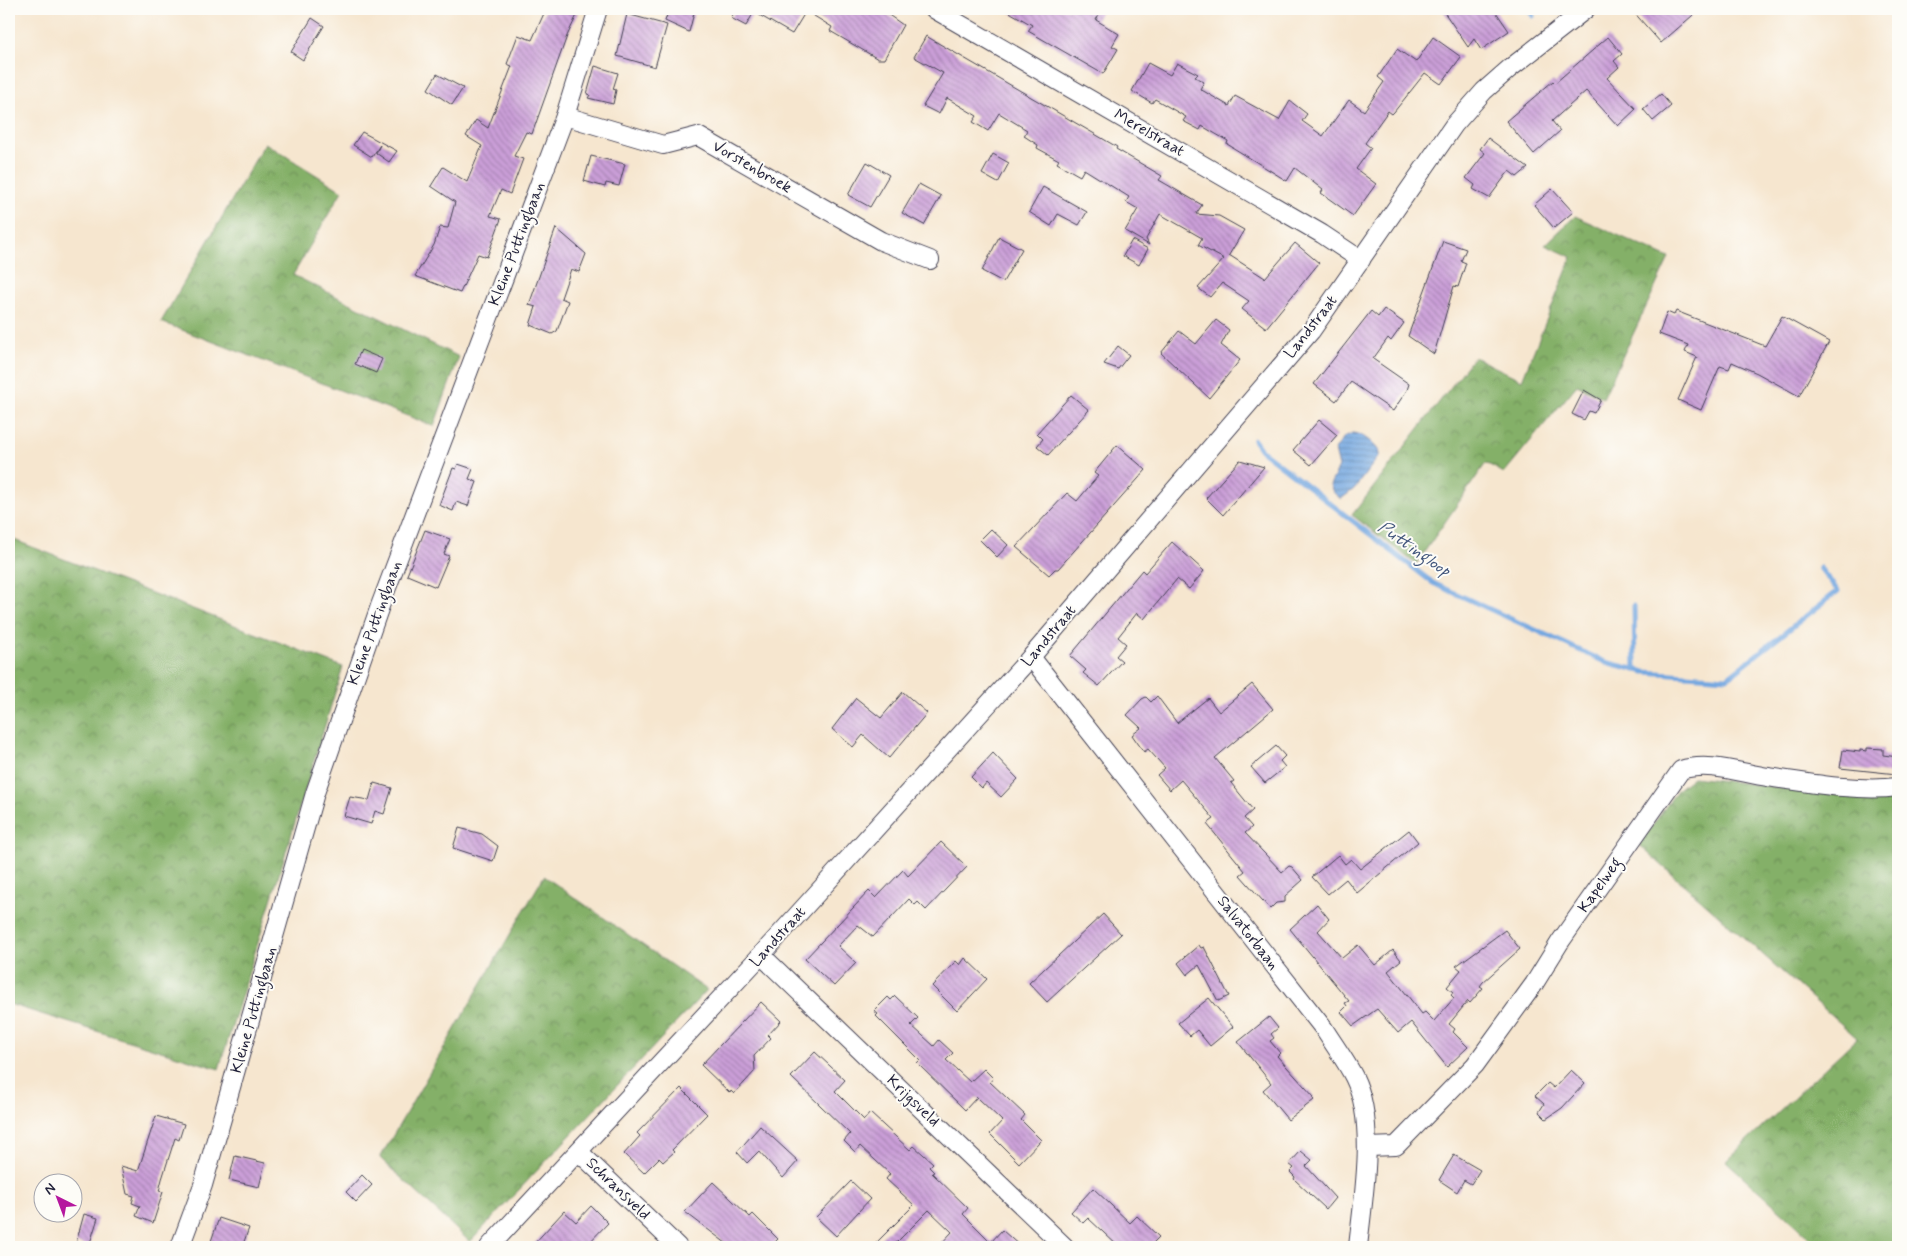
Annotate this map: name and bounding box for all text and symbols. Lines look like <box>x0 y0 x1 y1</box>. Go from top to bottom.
street label: Merelstraat <box>1110 104 1188 162</box>
street label: Vorstenbroek <box>708 136 796 198</box>
street label: Kleine Puttingbaan <box>484 179 551 309</box>
street label: Landstraat <box>1280 291 1342 363</box>
water label: Puttingloop <box>1372 515 1456 585</box>
street label: Kleine Puttingbaan <box>343 558 408 688</box>
street label: Landstraat <box>1017 601 1081 671</box>
street label: Kapelweg <box>1573 853 1627 917</box>
street label: Salvatorbaan <box>1212 891 1284 975</box>
street label: Landstraat <box>745 902 811 972</box>
street label: Kleine Puttingbaan <box>226 944 283 1076</box>
street label: Krijgsveld <box>882 1070 944 1132</box>
street label: Schransveld <box>581 1153 655 1225</box>
north arrow <box>32 1174 82 1224</box>
text: N <box>40 1179 59 1199</box>

